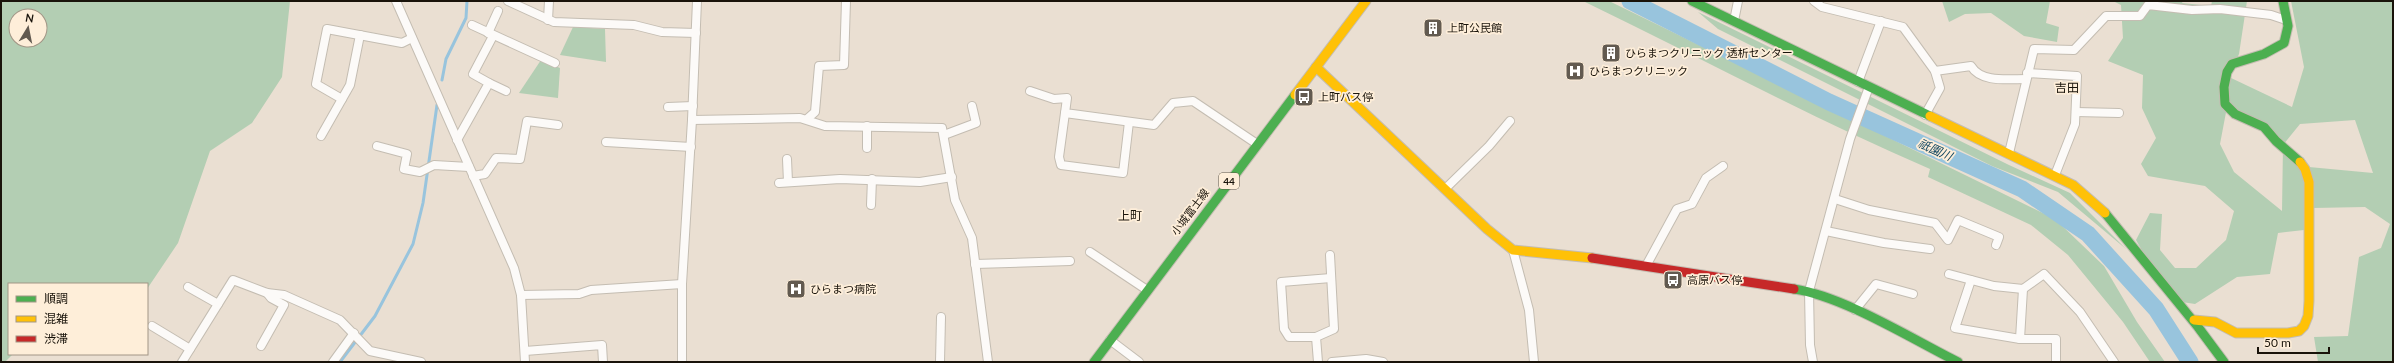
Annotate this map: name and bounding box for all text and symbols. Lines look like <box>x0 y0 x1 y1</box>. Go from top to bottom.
north arrow <box>8 8 48 48</box>
text: N <box>25 11 35 25</box>
building icon: 上町公民館 <box>1422 17 1444 39</box>
place label: 上町公民館 <box>1447 21 1502 34</box>
building icon: ひらまつクリニック 透析センター <box>1600 42 1622 64</box>
place label: ひらまつクリニック 透析センター <box>1625 46 1793 59</box>
hospital icon: ひらまつクリニック <box>1564 60 1586 82</box>
place label: ひらまつクリニック <box>1589 64 1688 77</box>
district label: 吉田 <box>2055 80 2079 95</box>
bus stop icon: 上町バス停 <box>1293 86 1315 108</box>
place label: 上町バス停 <box>1318 90 1374 103</box>
water label: 祇園川 <box>1916 135 1957 165</box>
road number: 44 <box>1219 173 1239 189</box>
street label: 小城富士線 <box>1168 186 1211 238</box>
district label: 上町 <box>1118 208 1142 223</box>
bus stop icon: 高原バス停 <box>1662 269 1684 291</box>
place label: 高原バス停 <box>1687 273 1743 286</box>
hospital icon: ひらまつ病院 <box>785 278 807 300</box>
place label: ひらまつ病院 <box>810 282 876 295</box>
legend <box>8 283 148 355</box>
text: 順調 <box>44 291 68 306</box>
text: 混雑 <box>44 311 68 326</box>
scale bar <box>2258 329 2329 355</box>
text: 渋滞 <box>44 331 68 346</box>
text: 50 m <box>2264 335 2291 350</box>

